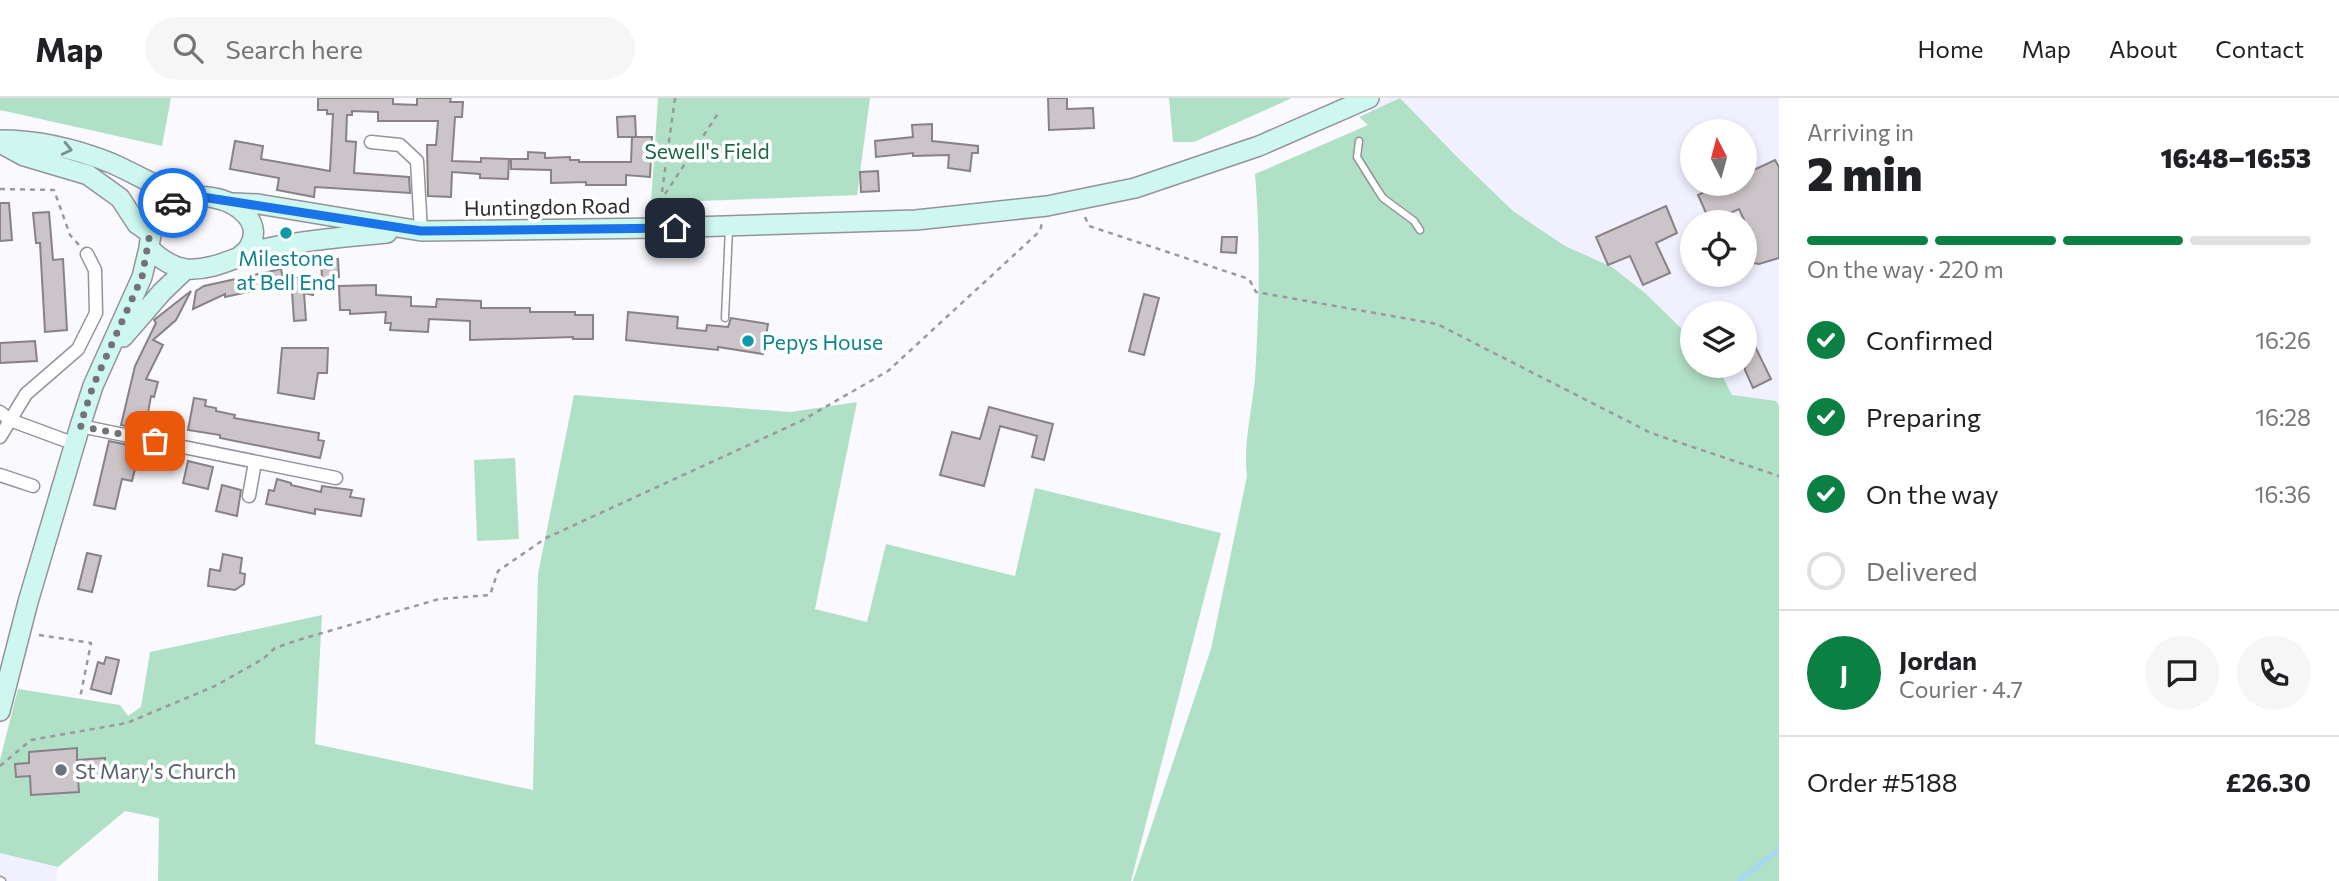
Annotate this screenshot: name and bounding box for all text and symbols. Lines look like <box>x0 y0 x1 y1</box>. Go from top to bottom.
search box <box>145 17 635 80</box>
text: Map <box>35 28 103 69</box>
icon: search <box>169 29 207 67</box>
text: Search here <box>225 33 363 64</box>
text: Home <box>1918 34 1984 63</box>
text: Map <box>2022 34 2071 63</box>
text: About <box>2109 34 2177 63</box>
text: Contact <box>2215 34 2304 63</box>
text: Arriving in <box>1807 118 1914 146</box>
north arrow <box>1680 119 1757 196</box>
map controls <box>1680 119 1757 378</box>
park label: Sewell's Field <box>644 138 770 163</box>
one-way arrow <box>61 141 73 156</box>
text: 16:48–16:53 <box>2160 142 2311 173</box>
text: 2 min <box>1807 144 1923 200</box>
courier <box>138 168 208 238</box>
icon: car <box>154 184 192 222</box>
street label: Huntingdon Road <box>464 192 630 220</box>
pin <box>645 198 705 258</box>
icon: home <box>656 209 694 247</box>
button: locate <box>1680 210 1757 287</box>
marker: Milestone at Bell End <box>278 225 294 241</box>
place label: Milestone at Bell End <box>236 245 336 294</box>
text: On the way · 220 m <box>1807 255 2004 283</box>
button: layers <box>1680 301 1757 378</box>
icon: check <box>1807 321 1845 359</box>
text: Confirmed <box>1866 324 1993 355</box>
text: 16:26 <box>2255 326 2311 354</box>
place label: Pepys House <box>762 329 883 354</box>
marker: Pepys House <box>740 333 756 349</box>
icon: check <box>1807 398 1845 436</box>
text: Preparing <box>1866 401 1981 432</box>
text: 16:28 <box>2255 403 2311 431</box>
pin <box>125 411 185 471</box>
icon: bag <box>136 422 174 460</box>
icon: check <box>1807 475 1845 513</box>
text: On the way <box>1866 478 1999 509</box>
text: 16:36 <box>2255 480 2311 508</box>
text: Delivered <box>1866 555 1977 586</box>
button: chat <box>2145 636 2219 710</box>
button: phone <box>2237 636 2311 710</box>
text: Jordan <box>1899 644 1977 675</box>
text: J <box>1840 658 1848 689</box>
text: Courier · 4.7 <box>1899 675 2023 703</box>
place label: St Mary's Church <box>75 758 236 783</box>
marker: St Mary's Church <box>53 762 69 778</box>
text: Order #5188 <box>1807 766 1958 797</box>
text: £26.30 <box>2226 766 2311 797</box>

